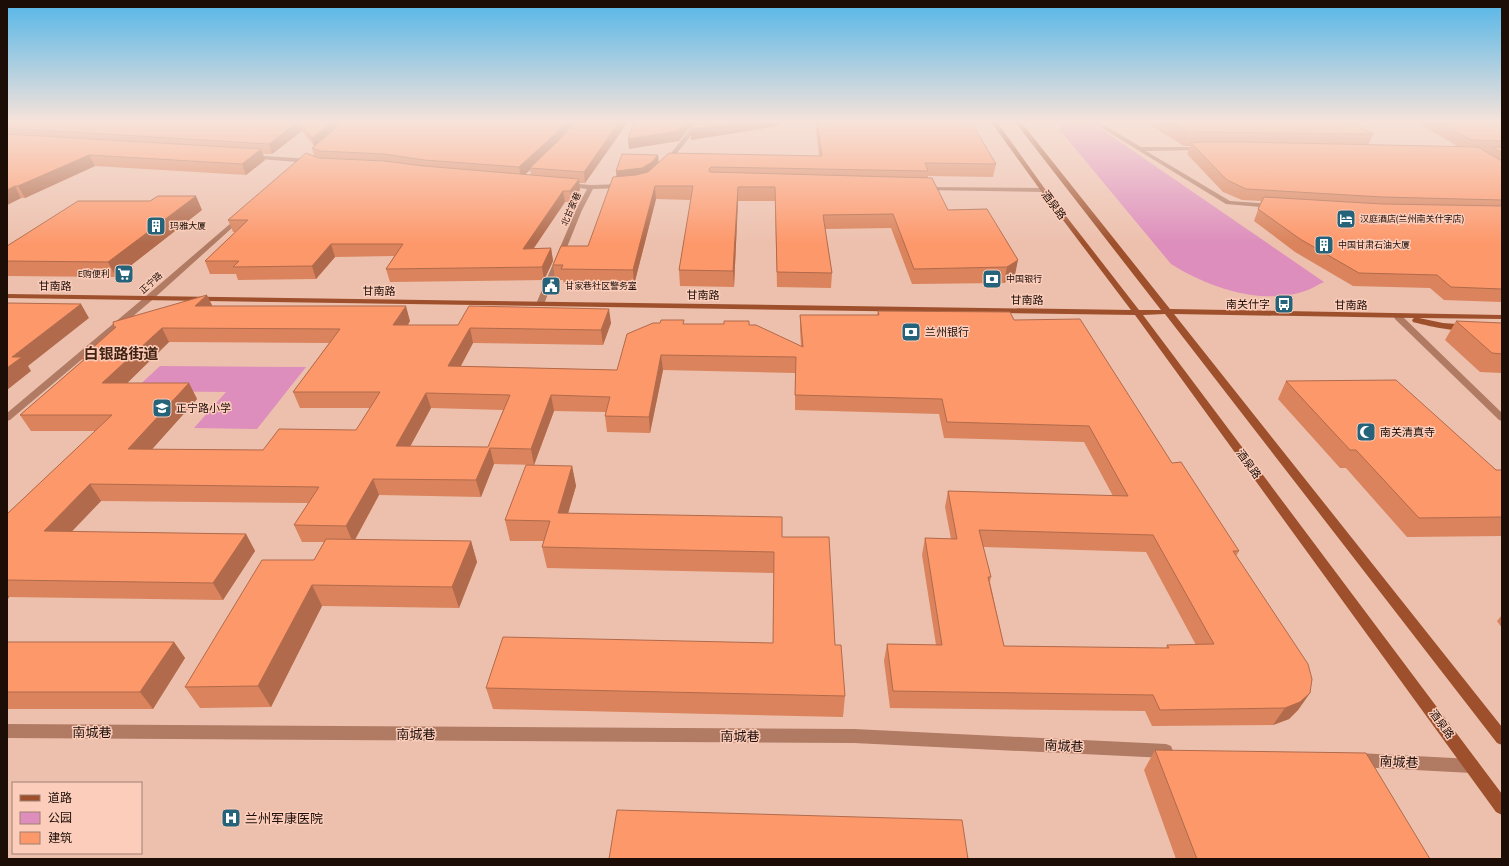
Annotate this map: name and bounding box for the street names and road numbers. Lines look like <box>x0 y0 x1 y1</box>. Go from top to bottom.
street label: 酒泉路 <box>1038 188 1070 222</box>
street label: 北甘家巷 <box>558 190 584 228</box>
street label: 正宁路 <box>137 270 165 296</box>
street label: 甘南路 <box>38 279 72 293</box>
street label: 甘南路 <box>362 284 396 298</box>
street label: 甘南路 <box>686 288 720 302</box>
street label: 甘南路 <box>1010 293 1044 307</box>
street label: 甘南路 <box>1334 298 1368 312</box>
street label: 酒泉路 <box>1234 447 1264 481</box>
street label: 酒泉路 <box>1427 707 1457 741</box>
street label: 南城巷 <box>72 724 112 741</box>
street label: 南城巷 <box>396 726 436 743</box>
street label: 南城巷 <box>720 728 760 745</box>
street label: 南城巷 <box>1044 736 1084 756</box>
street label: 南城巷 <box>1379 752 1419 772</box>

